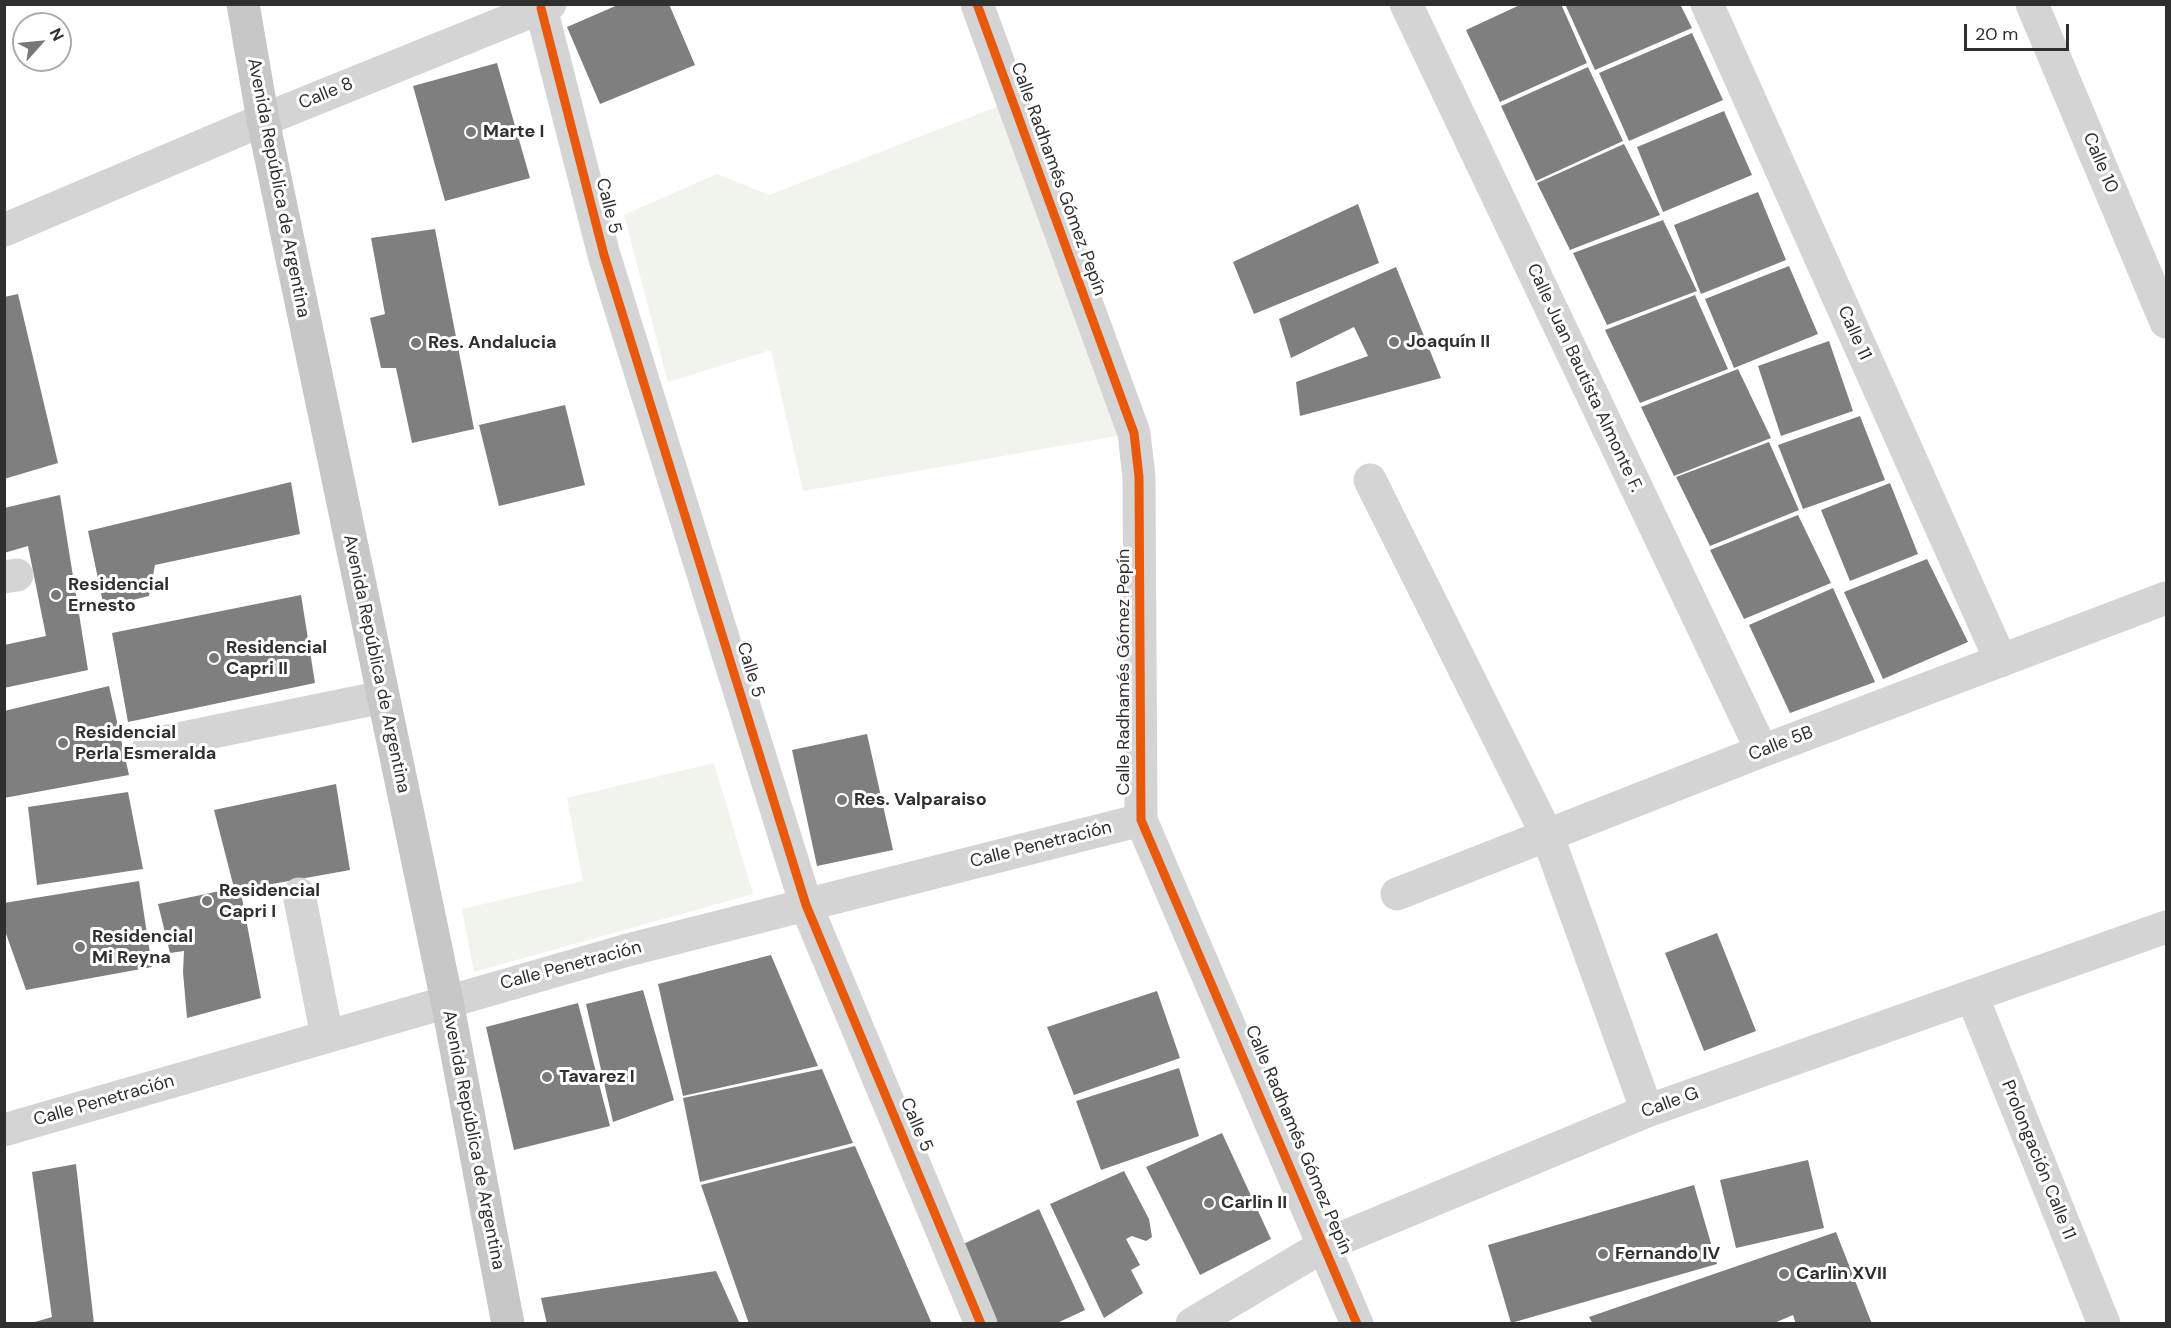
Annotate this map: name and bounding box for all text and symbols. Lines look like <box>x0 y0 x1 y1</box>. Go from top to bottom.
north arrow <box>12 12 72 72</box>
scale bar <box>1967 12 2072 50</box>
text: 20 m <box>1975 22 2018 46</box>
text: N <box>45 25 69 44</box>
street label: Avenida República de Argentina <box>242 57 314 319</box>
street label: Calle Radhamés Gómez Pepín <box>1006 59 1110 299</box>
street label: Calle 8 <box>296 73 356 115</box>
place label: Marte I <box>483 121 544 143</box>
marker: Marte I <box>464 125 478 139</box>
street label: Calle 10 <box>2078 129 2122 197</box>
street label: Calle 5 <box>591 176 625 236</box>
street label: Calle Juan Bautista Almonte F. <box>1521 260 1647 496</box>
street label: Calle 11 <box>1833 303 1875 363</box>
place label: Joaquín II <box>1406 331 1490 353</box>
place label: Res. Andalucia <box>428 332 557 354</box>
marker: Joaquín II <box>1387 335 1401 349</box>
marker: Res. Andalucia <box>409 336 423 350</box>
street label: Avenida República de Argentina <box>338 533 414 795</box>
street label: Calle Radhamés Gómez Pepín <box>1113 549 1135 795</box>
place label: Residencial Ernesto <box>68 574 169 616</box>
marker: Residencial Ernesto <box>49 588 63 602</box>
place label: Residencial Capri II <box>226 637 327 680</box>
street label: Calle 5 <box>731 640 769 700</box>
marker: Residencial Capri II <box>207 651 221 665</box>
place label: Residencial Perla Esmeralda <box>75 722 216 764</box>
street label: Calle 5B <box>1746 722 1816 766</box>
marker: Residencial Perla Esmeralda <box>56 736 70 750</box>
place label: Res. Valparaiso <box>854 789 987 811</box>
marker: Res. Valparaiso <box>835 793 849 807</box>
street label: Calle Penetración <box>968 817 1114 873</box>
place label: Residencial Capri I <box>219 880 320 922</box>
marker: Residencial Capri I <box>200 894 214 908</box>
place label: Residencial Mi Reyna <box>92 926 193 968</box>
street label: Calle Penetración <box>498 937 644 995</box>
marker: Residencial Mi Reyna <box>73 940 87 954</box>
street label: Avenida República de Argentina <box>437 1009 509 1271</box>
street label: Calle Radhamés Gómez Pepín <box>1240 1022 1356 1258</box>
place label: Tavarez I <box>559 1066 635 1088</box>
marker: Tavarez I <box>540 1070 554 1084</box>
street label: Calle Penetración <box>31 1071 177 1131</box>
street label: Prolongación Calle 11 <box>1996 1077 2080 1243</box>
street label: Calle G <box>1638 1083 1702 1123</box>
street label: Calle 5 <box>895 1095 937 1155</box>
place label: Carlin II <box>1221 1192 1287 1214</box>
marker: Carlin II <box>1202 1196 1216 1210</box>
place label: Fernando IV <box>1615 1243 1720 1265</box>
marker: Fernando IV <box>1596 1247 1610 1261</box>
place label: Carlin XVII <box>1796 1263 1887 1285</box>
marker: Carlin XVII <box>1777 1267 1791 1281</box>

